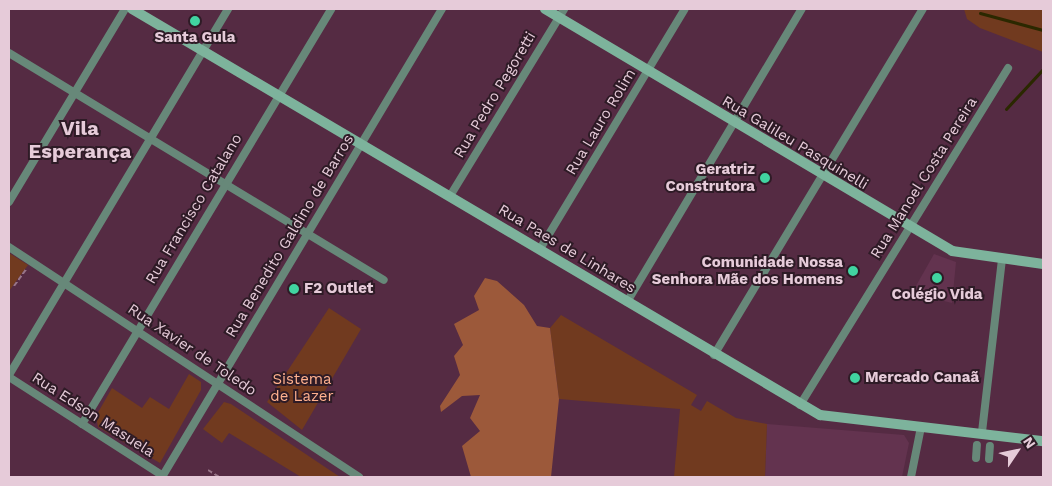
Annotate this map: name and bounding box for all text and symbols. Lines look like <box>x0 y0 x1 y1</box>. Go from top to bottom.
marker: Santa Gula <box>189 15 201 27</box>
place label: Santa Gula <box>154 29 236 47</box>
street label: Rua Pedro Pegoretti <box>450 29 540 161</box>
street label: Rua Lauro Rolim <box>562 66 640 178</box>
street label: Rua Galileu Pasquinelli <box>719 92 871 194</box>
street label: Rua Manoel Costa Pereira <box>867 93 981 263</box>
district label: Vila Esperança <box>29 117 131 164</box>
street label: Rua Francisco Catalano <box>142 131 246 287</box>
street label: Rua Benedito Galdino de Barros <box>222 131 358 341</box>
place label: Geratriz Construtora <box>666 160 755 195</box>
marker: Geratriz Construtora <box>759 172 771 184</box>
street label: Rua Paes de Linhares <box>495 201 639 297</box>
place label: Comunidade Nossa Senhora Mãe dos Homens <box>652 253 843 288</box>
marker: Comunidade Nossa Senhora Mãe dos Homens <box>847 265 859 277</box>
marker: Colégio Vida <box>931 272 943 284</box>
place label: F2 Outlet <box>304 280 373 298</box>
marker: F2 Outlet <box>288 283 300 295</box>
place label: Colégio Vida <box>891 286 983 304</box>
street label: Rua Xavier de Toledo <box>124 300 260 400</box>
street label: Rua Edson Masuela <box>28 369 158 461</box>
place label: Mercado Canaã <box>865 369 979 387</box>
park label: Sistema de Lazer <box>270 370 334 405</box>
marker: Mercado Canaã <box>849 372 861 384</box>
north arrow <box>992 426 1042 476</box>
text: N <box>1020 434 1039 451</box>

